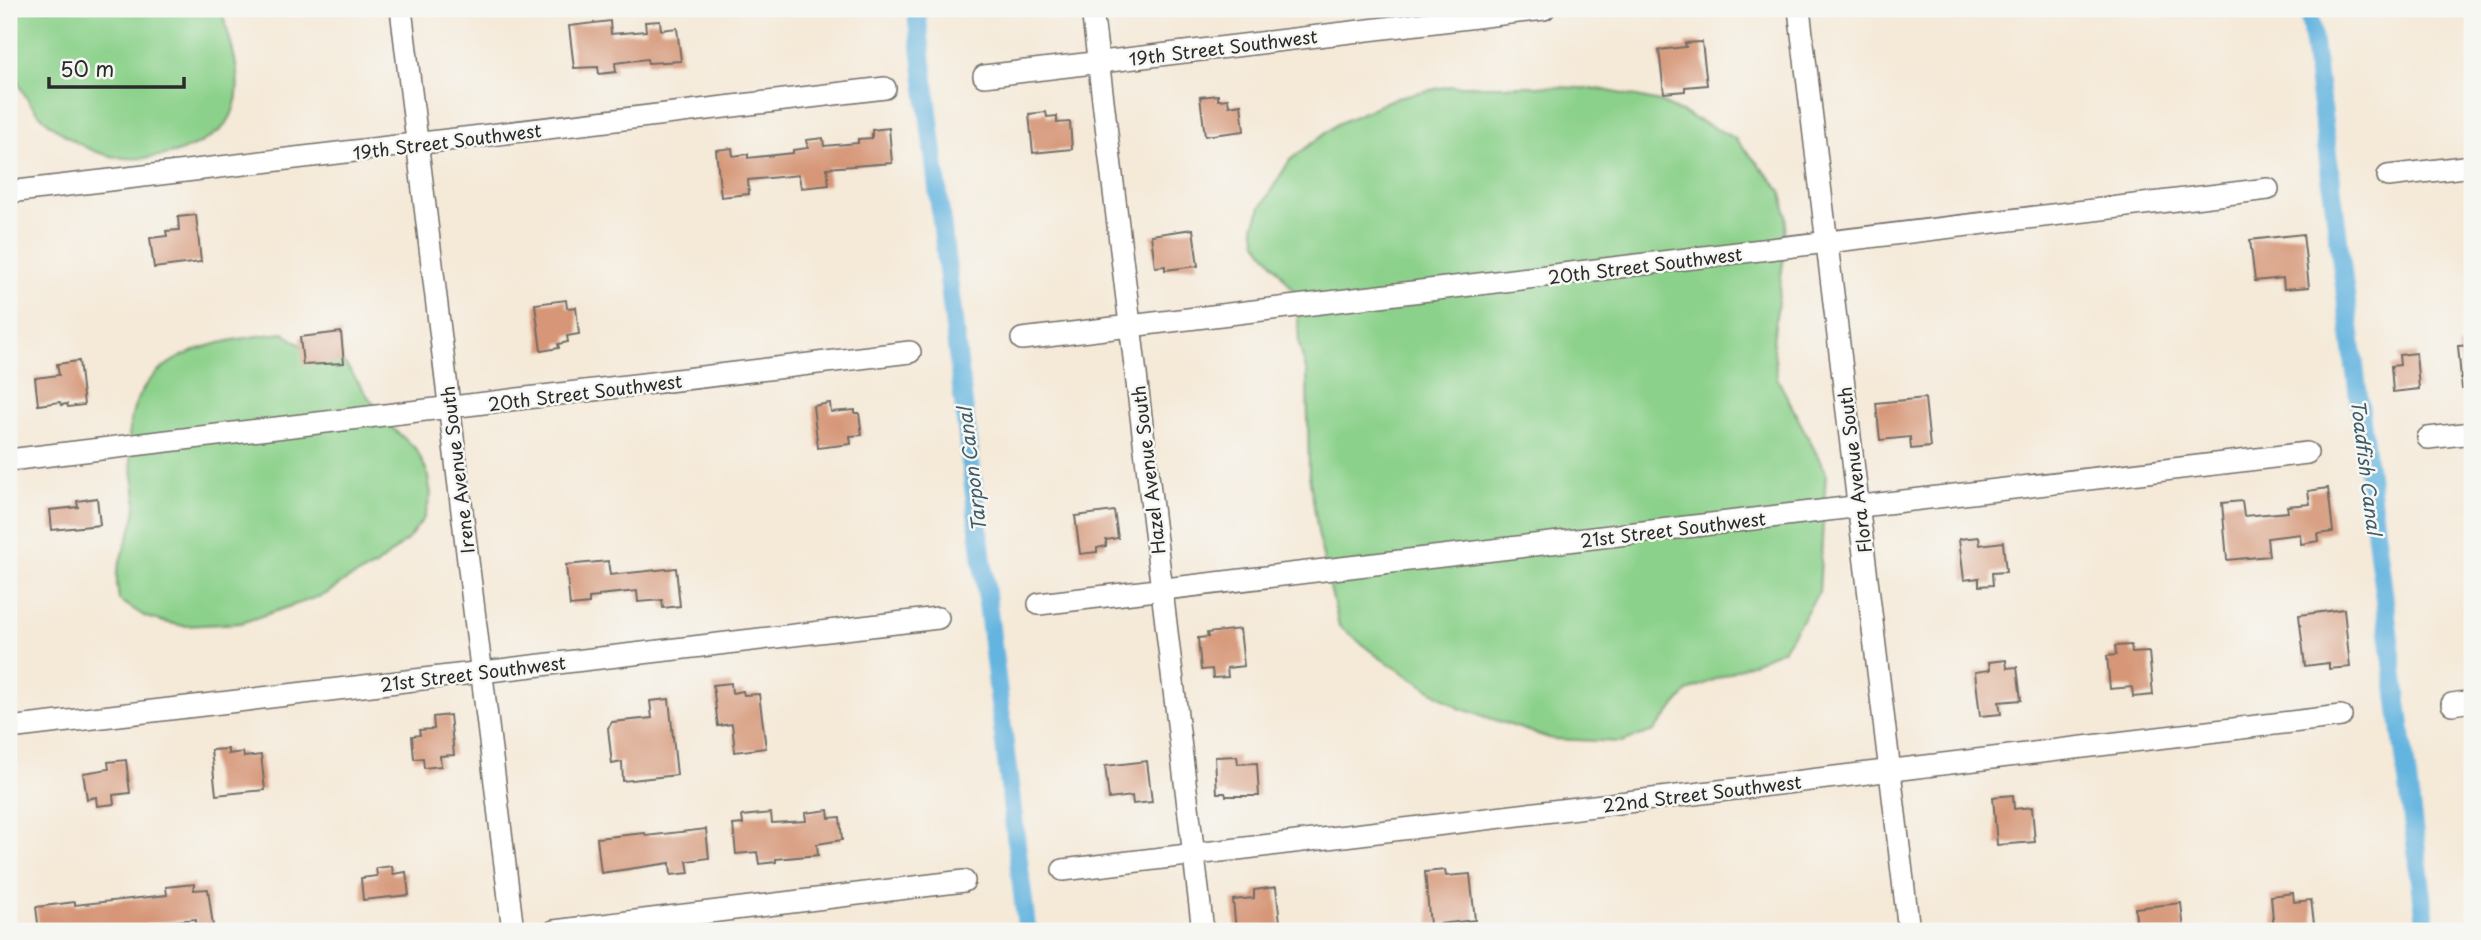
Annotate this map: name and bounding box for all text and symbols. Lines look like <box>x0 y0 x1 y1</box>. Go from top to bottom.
street label: 19th Street Southwest <box>1127 22 1319 72</box>
scale bar <box>49 46 184 90</box>
text: 50 m <box>60 52 114 84</box>
street label: 19th Street Southwest <box>351 116 543 166</box>
street label: 20th Street Southwest <box>1546 240 1744 290</box>
street label: 20th Street Southwest <box>486 367 684 417</box>
street label: Hazel Avenue South <box>1124 384 1172 556</box>
street label: Irene Avenue South <box>433 385 481 555</box>
street label: Flora Avenue South <box>1830 385 1878 555</box>
water label: Toadfish Canal <box>2345 398 2390 539</box>
water label: Tarpon Canal <box>949 403 993 534</box>
street label: 21st Street Southwest <box>1579 504 1767 554</box>
street label: 21st Street Southwest <box>379 648 567 698</box>
street label: 22nd Street Southwest <box>1601 767 1803 819</box>

